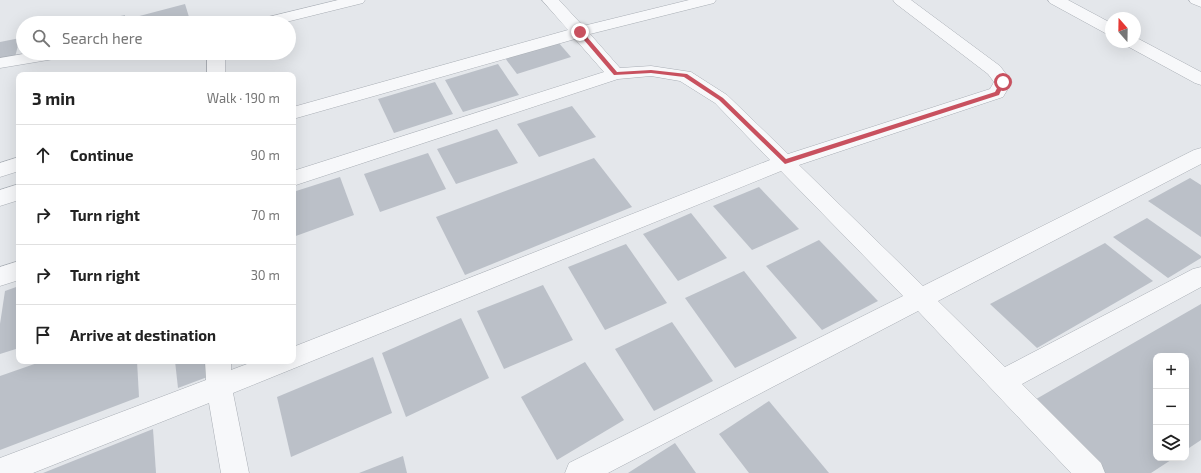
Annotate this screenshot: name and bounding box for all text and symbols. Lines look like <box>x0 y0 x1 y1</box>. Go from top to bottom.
north arrow <box>1105 12 1141 48</box>
search box <box>16 16 296 60</box>
route end <box>571 23 589 41</box>
icon: search <box>30 27 52 49</box>
text: Search here <box>62 29 143 47</box>
route start <box>994 73 1012 91</box>
text: 3 min <box>32 88 75 108</box>
text: Walk · 190 m <box>207 90 280 106</box>
icon: ahead <box>32 144 54 166</box>
text: Continue <box>70 146 133 164</box>
text: 90 m <box>250 147 280 163</box>
icon: right <box>32 204 54 226</box>
text: Turn right <box>70 206 140 224</box>
text: 70 m <box>251 207 280 223</box>
icon: right <box>32 264 54 286</box>
text: Turn right <box>70 266 140 284</box>
text: 30 m <box>251 267 280 283</box>
icon: arrive <box>32 324 54 346</box>
text: Arrive at destination <box>70 326 216 344</box>
map controls <box>1153 353 1189 461</box>
button: + <box>1153 353 1189 389</box>
button: − <box>1153 389 1189 425</box>
button: layers <box>1153 425 1189 461</box>

